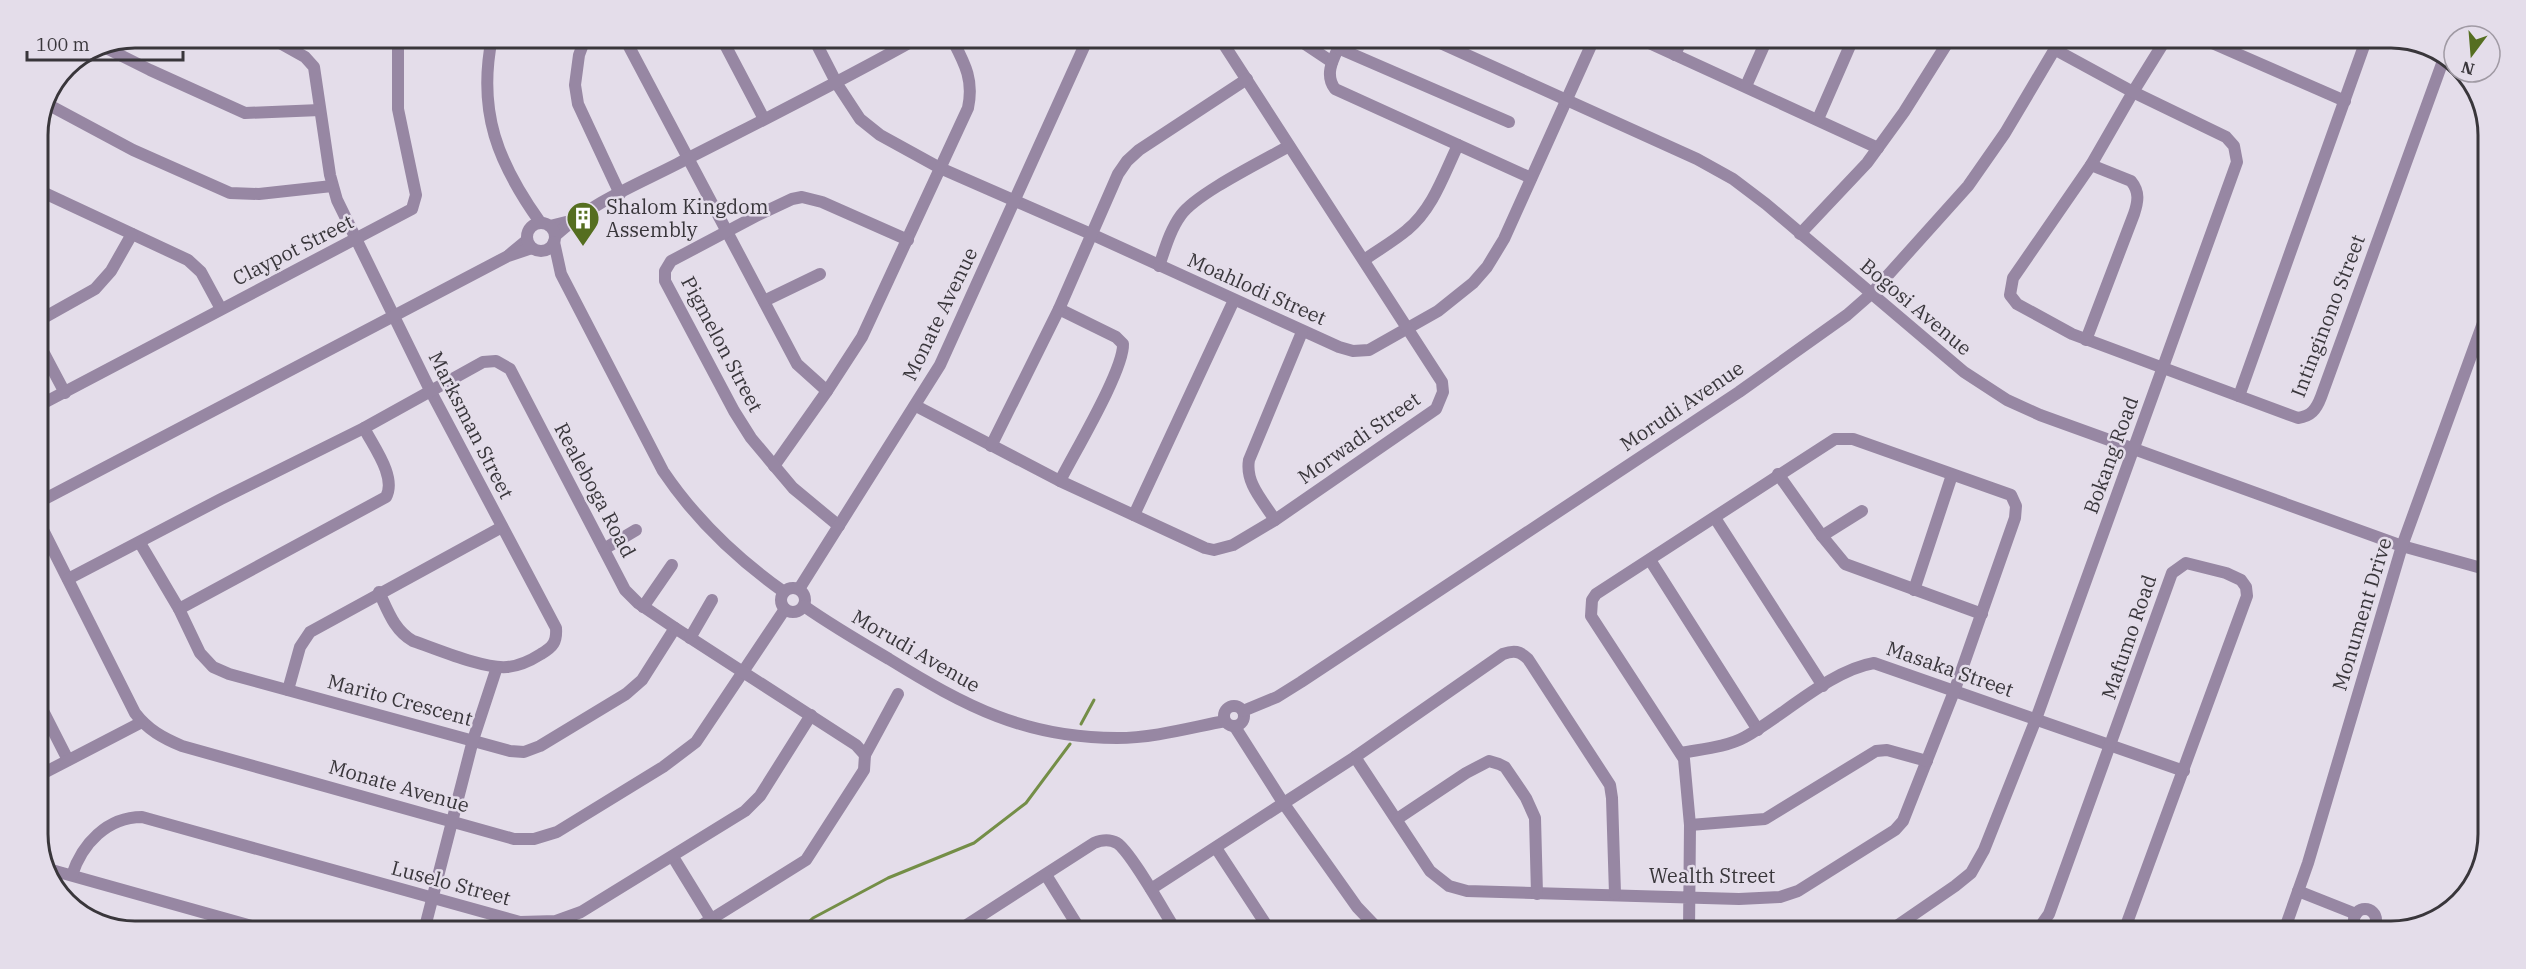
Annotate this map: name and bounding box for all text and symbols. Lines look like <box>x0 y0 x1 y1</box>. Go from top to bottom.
scale bar <box>27 24 183 62</box>
north arrow <box>2442 24 2502 84</box>
text: 100 m <box>36 33 90 56</box>
text: N <box>2459 57 2477 80</box>
place label: Shalom Kingdom Assembly <box>606 193 769 243</box>
building icon: Shalom Kingdom Assembly <box>565 200 601 247</box>
street label: Claypot Street <box>228 208 358 292</box>
street label: Intinginono Street <box>2284 231 2371 401</box>
street label: Monate Avenue <box>896 243 983 385</box>
street label: Moahlodi Street <box>1184 246 1331 331</box>
street label: Bogosi Avenue <box>1855 252 1978 361</box>
street label: Pigmelon Street <box>675 271 770 416</box>
street label: Marksman Street <box>423 346 520 503</box>
street label: Morudi Avenue <box>1615 354 1749 457</box>
street label: Morwadi Street <box>1292 385 1425 490</box>
street label: Bokang Road <box>2077 392 2144 517</box>
street label: Realeboga Road <box>548 418 642 562</box>
street label: Monument Drive <box>2325 534 2398 694</box>
street label: Mafumo Road <box>2095 571 2162 703</box>
street label: Morudi Avenue <box>847 603 985 698</box>
street label: Masaka Street <box>1883 634 2017 703</box>
street label: Marito Crescent <box>325 667 476 732</box>
street label: Monate Avenue <box>326 753 473 818</box>
street label: Luselo Street <box>388 854 514 911</box>
street label: Wealth Street <box>1649 862 1775 889</box>

